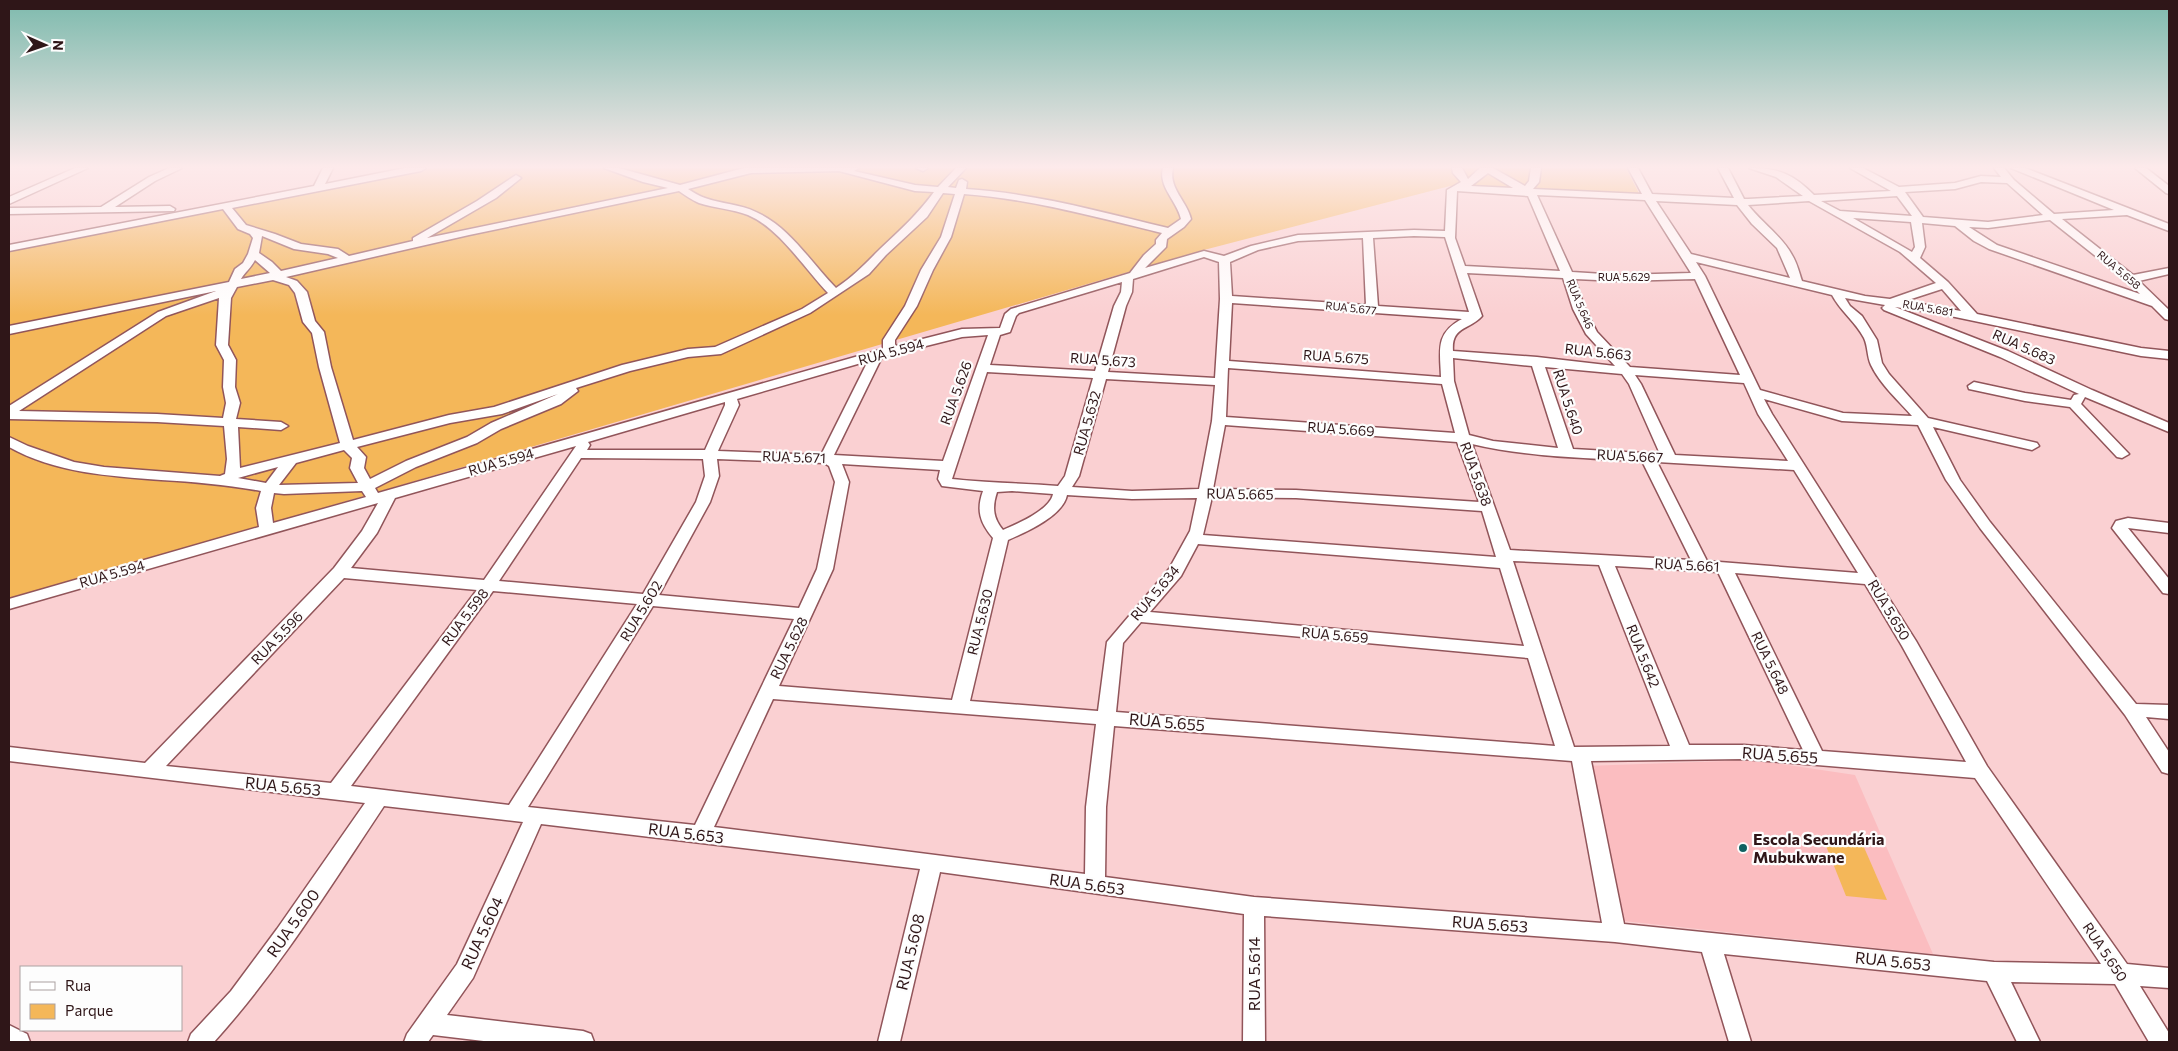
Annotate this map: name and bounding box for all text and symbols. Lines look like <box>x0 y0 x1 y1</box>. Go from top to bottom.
north arrow <box>20 20 70 70</box>
text: N <box>50 40 67 51</box>
street label: RUA 5.658 <box>2095 248 2144 292</box>
street label: RUA 5.629 <box>1598 270 1651 283</box>
street label: RUA 5.646 <box>1564 277 1597 331</box>
street label: RUA 5.681 <box>1902 297 1954 318</box>
street label: RUA 5.677 <box>1325 298 1377 317</box>
street label: RUA 5.683 <box>1990 325 2058 368</box>
street label: RUA 5.594 <box>856 334 926 368</box>
street label: RUA 5.663 <box>1564 340 1632 363</box>
street label: RUA 5.675 <box>1303 346 1370 367</box>
street label: RUA 5.673 <box>1070 349 1137 370</box>
street label: RUA 5.626 <box>936 359 975 427</box>
street label: RUA 5.640 <box>1550 367 1587 437</box>
street label: RUA 5.632 <box>1069 388 1104 457</box>
street label: RUA 5.669 <box>1307 418 1375 439</box>
street label: RUA 5.638 <box>1457 439 1496 508</box>
street label: RUA 5.594 <box>466 444 536 479</box>
street label: RUA 5.667 <box>1596 445 1664 466</box>
street label: RUA 5.671 <box>762 447 826 466</box>
street label: RUA 5.665 <box>1206 484 1274 503</box>
street label: RUA 5.661 <box>1654 554 1720 575</box>
street label: RUA 5.594 <box>77 556 147 591</box>
street label: RUA 5.634 <box>1127 561 1183 624</box>
street label: RUA 5.650 <box>1865 576 1914 643</box>
street label: RUA 5.602 <box>616 577 665 644</box>
street label: RUA 5.598 <box>438 585 492 649</box>
street label: RUA 5.630 <box>963 587 996 657</box>
street label: RUA 5.596 <box>247 608 306 668</box>
street label: RUA 5.628 <box>766 614 811 682</box>
street label: RUA 5.642 <box>1623 622 1664 690</box>
street label: RUA 5.659 <box>1301 623 1369 646</box>
street label: RUA 5.648 <box>1748 629 1793 697</box>
street label: RUA 5.655 <box>1128 709 1206 734</box>
street label: RUA 5.655 <box>1741 742 1819 767</box>
street label: RUA 5.653 <box>244 772 322 799</box>
street label: RUA 5.653 <box>647 818 725 847</box>
place label: Escola Secundária Mubukwane <box>1753 829 1884 866</box>
marker: Escola Secundária Mubukwane <box>1737 842 1749 854</box>
street label: RUA 5.653 <box>1048 869 1126 898</box>
street label: RUA 5.600 <box>262 885 323 960</box>
street label: RUA 5.604 <box>456 893 507 972</box>
street label: RUA 5.653 <box>1451 911 1529 936</box>
street label: RUA 5.608 <box>891 912 928 992</box>
street label: RUA 5.650 <box>2079 919 2131 985</box>
street label: RUA 5.614 <box>1244 936 1263 1011</box>
street label: RUA 5.653 <box>1854 947 1932 974</box>
legend <box>20 966 182 1031</box>
text: Rua <box>65 976 91 994</box>
text: Parque <box>65 1001 113 1019</box>

